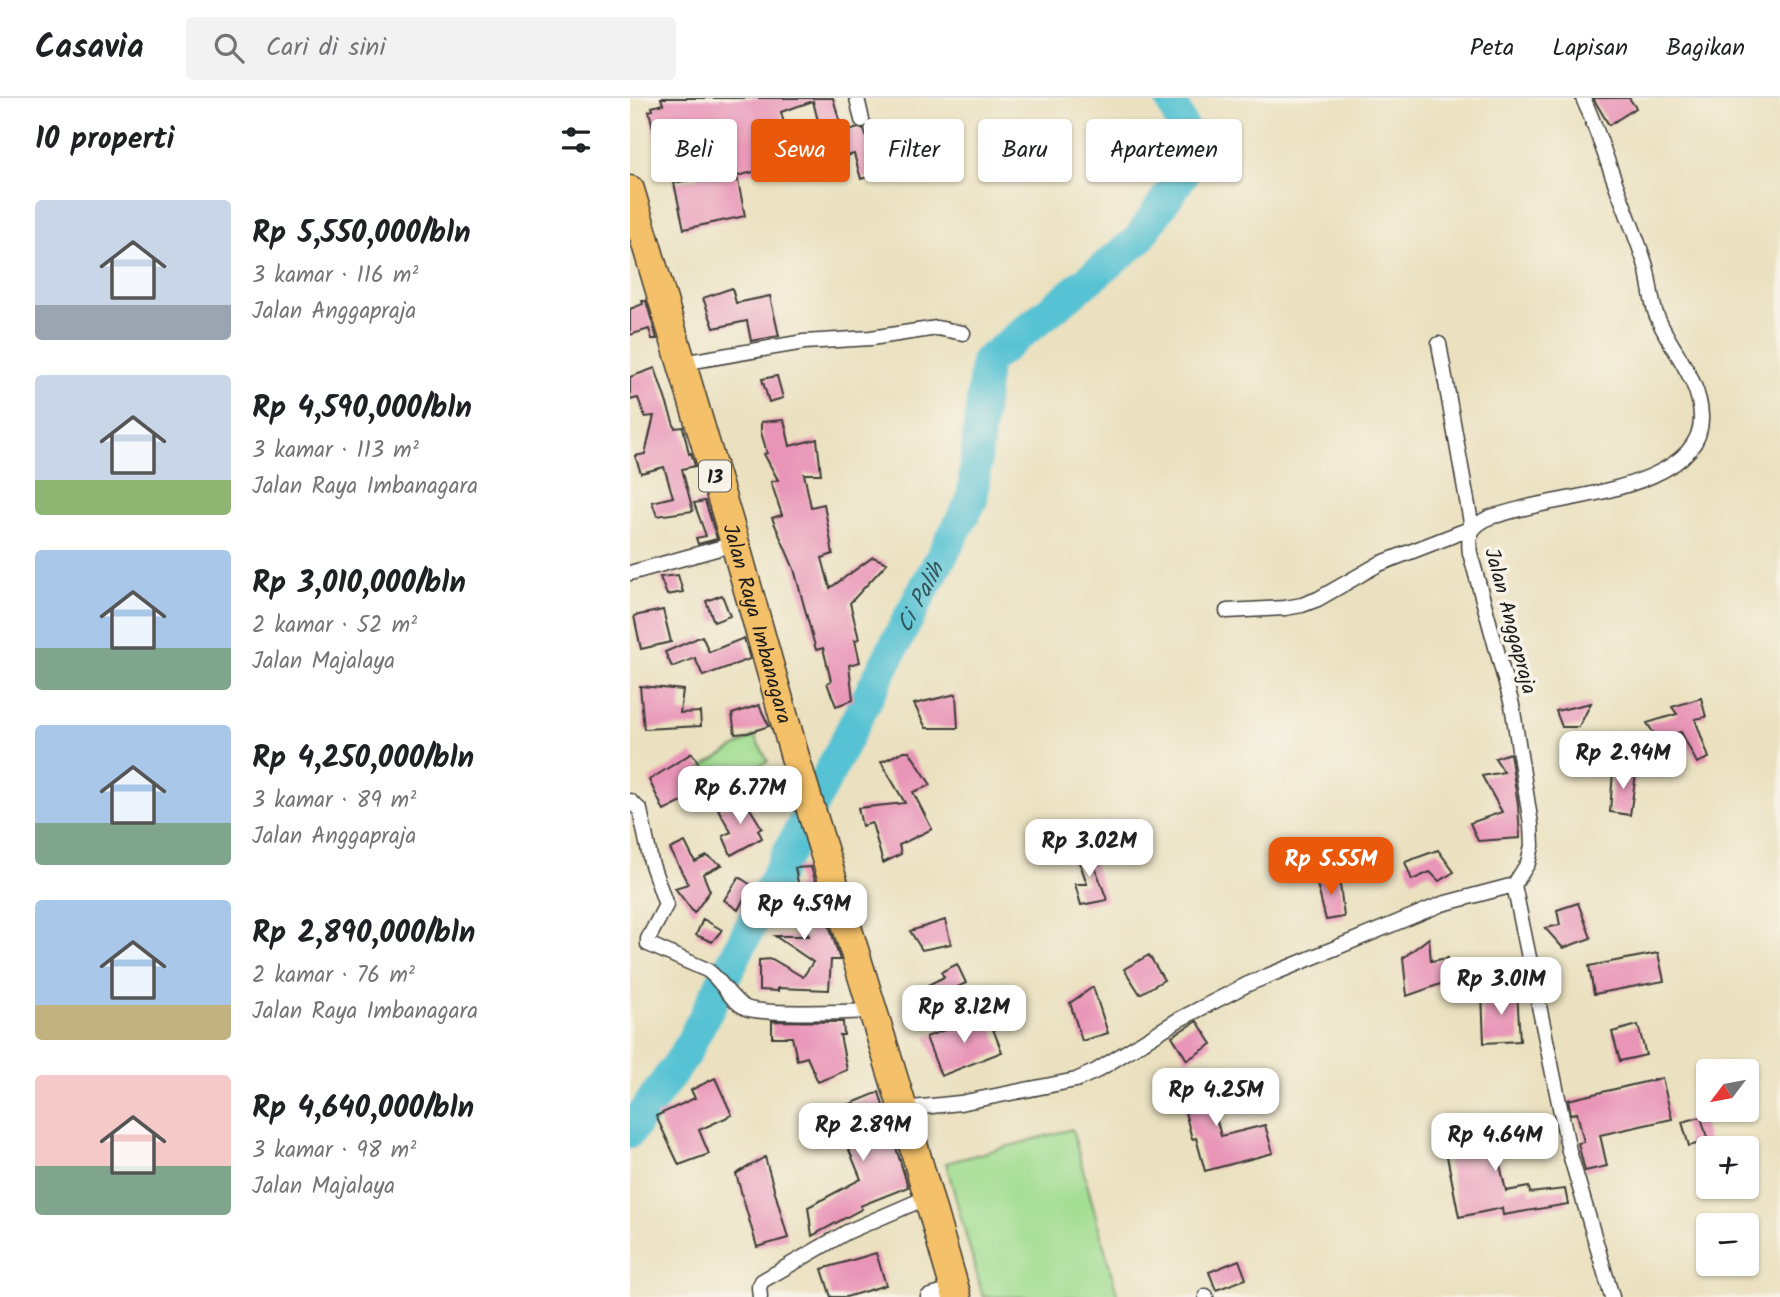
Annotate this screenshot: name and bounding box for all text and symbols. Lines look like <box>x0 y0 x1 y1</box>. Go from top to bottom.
search box <box>186 17 676 80</box>
text: Casavia <box>35 22 144 75</box>
text: Cari di sini <box>266 27 386 69</box>
icon: search <box>210 29 248 67</box>
text: Peta <box>1470 29 1514 68</box>
text: Lapisan <box>1552 29 1628 68</box>
text: Bagikan <box>1666 29 1745 68</box>
text: 10 properti <box>35 116 175 164</box>
chip: Beli <box>651 119 737 182</box>
chip: Sewa <box>751 119 850 182</box>
chip: Filter <box>864 119 964 182</box>
chip: Baru <box>978 119 1072 182</box>
chip: Apartemen <box>1086 119 1242 182</box>
icon: filters <box>557 121 595 159</box>
text: Rp 5,550,000/bln <box>252 210 471 258</box>
icon: home <box>91 228 175 312</box>
text: 3 kamar · 116 m² <box>252 258 418 294</box>
text: Jalan Anggapraja <box>252 294 416 330</box>
text: Rp 4,590,000/bln <box>252 385 472 433</box>
icon: home <box>91 403 175 487</box>
text: 3 kamar · 113 m² <box>252 433 419 469</box>
road number: 13 <box>699 460 731 492</box>
text: Jalan Raya Imbanagara <box>252 469 478 505</box>
street label: Jalan Raya Imbanagara <box>712 520 800 728</box>
street label: Jalan Anggapraja <box>1474 545 1545 698</box>
water label: Ci Palih <box>888 555 956 640</box>
text: Rp 3,010,000/bln <box>252 560 466 608</box>
icon: home <box>91 578 175 662</box>
text: 2 kamar · 52 m² <box>252 608 417 644</box>
text: Jalan Majalaya <box>252 644 395 680</box>
pin: Rp 2.94M <box>1551 732 1695 791</box>
text: Rp 4,250,000/bln <box>252 735 474 783</box>
text: Rp 2.94M <box>1575 736 1671 772</box>
icon: home <box>91 753 175 837</box>
pin: Rp 6.77M <box>668 766 812 826</box>
text: Rp 6.77M <box>694 771 786 807</box>
text: 3 kamar · 89 m² <box>252 783 416 819</box>
text: Jalan Anggapraja <box>252 819 416 855</box>
pin: Rp 3.02M <box>1017 820 1161 879</box>
text: Rp 3.02M <box>1041 824 1137 860</box>
pin: Rp 5.55M <box>1259 838 1403 897</box>
text: Rp 5.55M <box>1285 842 1377 878</box>
pin: Rp 4.59M <box>732 882 876 942</box>
text: Rp 4.59M <box>757 887 851 923</box>
text: Rp 2,890,000/bln <box>252 910 475 958</box>
icon: home <box>91 928 175 1012</box>
text: 2 kamar · 76 m² <box>252 958 415 994</box>
pin: Rp 3.01M <box>1429 958 1573 1017</box>
text: Rp 3.01M <box>1456 962 1546 998</box>
pin: Rp 8.12M <box>892 986 1036 1045</box>
text: Rp 8.12M <box>918 990 1010 1026</box>
text: Jalan Raya Imbanagara <box>252 994 478 1030</box>
north arrow <box>1696 1059 1759 1122</box>
map controls <box>1696 1059 1759 1276</box>
pin: Rp 4.25M <box>1144 1068 1288 1128</box>
text: Rp 4.25M <box>1168 1073 1264 1109</box>
text: Rp 4,640,000/bln <box>252 1085 474 1133</box>
icon: home <box>91 1103 175 1187</box>
pin: Rp 2.89M <box>791 1104 935 1163</box>
text: Rp 2.89M <box>815 1108 911 1144</box>
pin: Rp 4.64M <box>1423 1114 1567 1173</box>
text: Rp 4.64M <box>1447 1118 1543 1154</box>
text: 3 kamar · 98 m² <box>252 1133 416 1169</box>
button: + <box>1696 1136 1759 1199</box>
text: Jalan Majalaya <box>252 1169 395 1205</box>
button: − <box>1696 1213 1759 1276</box>

